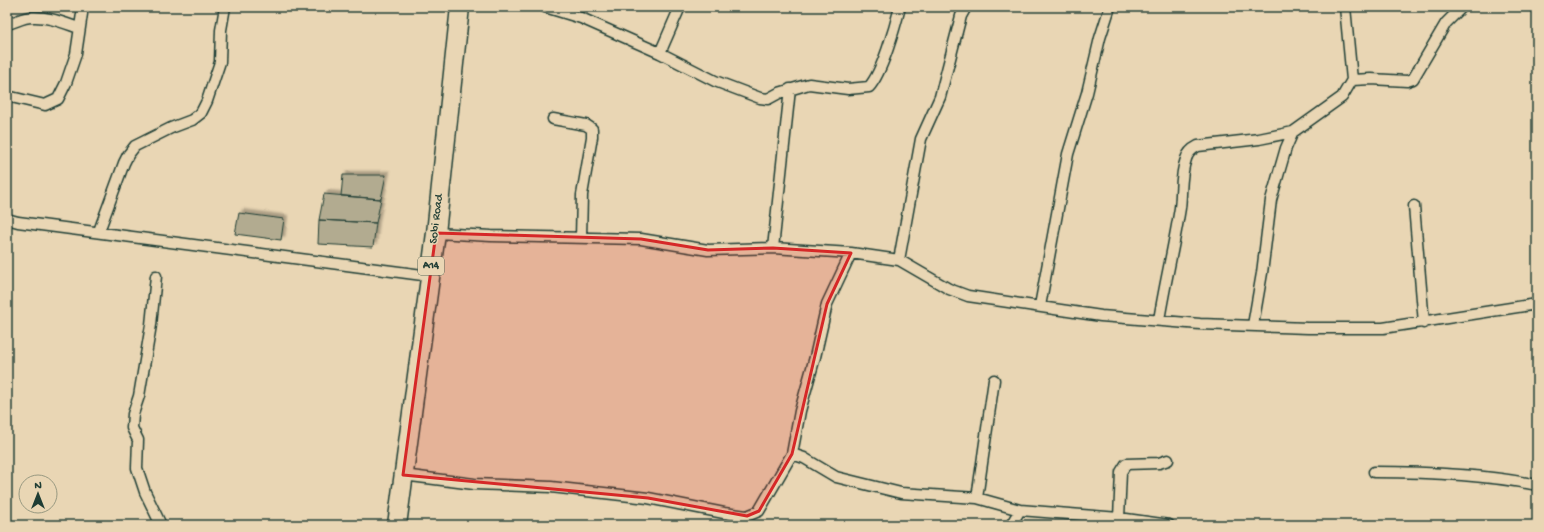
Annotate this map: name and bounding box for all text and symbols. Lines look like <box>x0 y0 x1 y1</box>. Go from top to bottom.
street label: Sobi Road <box>427 192 447 245</box>
road number: A14 <box>418 257 444 275</box>
north arrow <box>18 474 58 514</box>
text: N <box>34 480 42 492</box>

